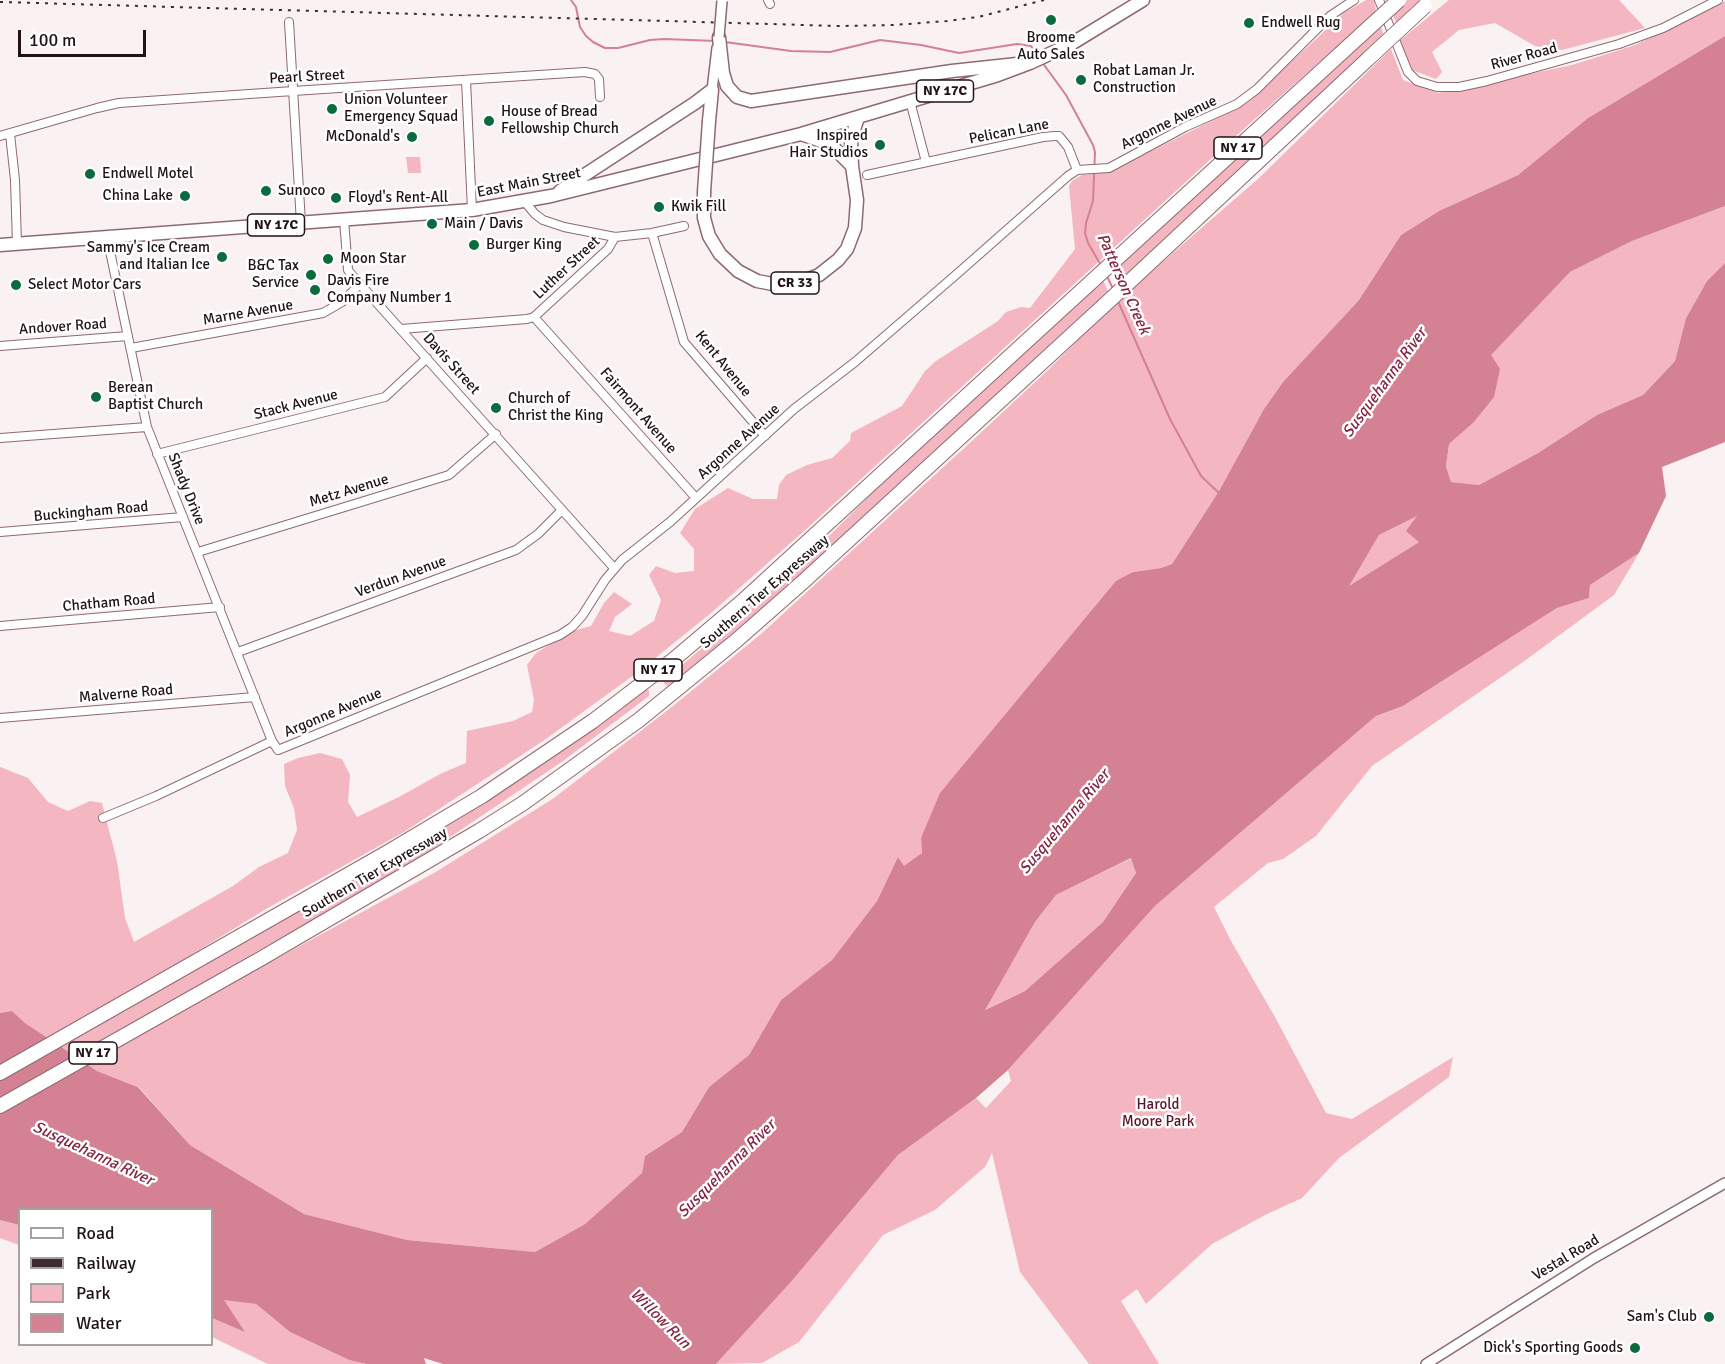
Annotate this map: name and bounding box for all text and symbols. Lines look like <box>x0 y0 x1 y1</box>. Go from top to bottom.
marker: Broome Auto Sales <box>1044 13 1058 27</box>
place label: Endwell Rug <box>1261 14 1341 32</box>
marker: Endwell Rug <box>1242 16 1256 30</box>
scale bar <box>21 18 148 56</box>
text: 100 m <box>29 29 76 51</box>
place label: Broome Auto Sales <box>1017 29 1085 64</box>
street label: River Road <box>1489 40 1559 74</box>
place label: Robat Laman Jr. Construction <box>1093 62 1195 97</box>
street label: Pearl Street <box>269 66 345 88</box>
marker: Robat Laman Jr. Construction <box>1074 73 1088 87</box>
road number: NY 17C <box>916 80 974 102</box>
place label: Union Volunteer Emergency Squad <box>344 91 458 126</box>
street label: Argonne Avenue <box>1118 92 1220 154</box>
marker: Union Volunteer Emergency Squad <box>325 102 339 116</box>
place label: House of Bread Fellowship Church <box>501 103 619 138</box>
marker: House of Bread Fellowship Church <box>482 114 496 128</box>
street label: Pelican Lane <box>967 115 1051 149</box>
place label: Inspired Hair Studios <box>789 127 868 162</box>
place label: McDonald's <box>326 128 400 146</box>
marker: McDonald's <box>405 130 419 144</box>
road number: NY 17 <box>1214 137 1262 159</box>
marker: Inspired Hair Studios <box>873 138 887 152</box>
street label: East Main Street <box>476 164 582 202</box>
place label: Endwell Motel <box>102 165 194 183</box>
marker: Endwell Motel <box>83 167 97 181</box>
place label: Sunoco <box>278 182 325 200</box>
marker: Sunoco <box>259 184 273 198</box>
place label: China Lake <box>103 187 173 205</box>
marker: China Lake <box>178 189 192 203</box>
place label: Floyd's Rent-All <box>348 189 448 207</box>
marker: Floyd's Rent-All <box>329 191 343 205</box>
place label: Kwik Fill <box>671 198 726 216</box>
marker: Kwik Fill <box>652 200 666 214</box>
road number: NY 17C <box>248 214 304 236</box>
place label: Main / Davis <box>444 215 523 233</box>
marker: Main / Davis <box>425 217 439 231</box>
water label: Patterson Creek <box>1092 231 1154 337</box>
street label: Luther Street <box>530 233 604 303</box>
place label: Burger King <box>486 236 562 254</box>
marker: Burger King <box>467 238 481 252</box>
place label: Sammy's Ice Cream and Italian Ice <box>87 239 210 274</box>
marker: Sammy's Ice Cream and Italian Ice <box>215 250 229 264</box>
place label: Moon Star <box>340 250 406 268</box>
marker: Moon Star <box>321 252 335 266</box>
place label: B&C Tax Service <box>247 257 299 292</box>
marker: B&C Tax Service <box>304 268 318 282</box>
place label: Davis Fire Company Number 1 <box>327 272 452 307</box>
road number: CR 33 <box>771 272 819 294</box>
place label: Select Motor Cars <box>28 276 141 294</box>
marker: Select Motor Cars <box>9 278 23 292</box>
marker: Davis Fire Company Number 1 <box>308 283 322 297</box>
street label: Marne Avenue <box>202 296 294 330</box>
street label: Andover Road <box>18 315 108 339</box>
water label: Susquehanna River <box>1339 325 1431 441</box>
street label: Kent Avenue <box>691 327 755 401</box>
street label: Davis Street <box>419 330 483 398</box>
street label: Fairmont Avenue <box>596 364 680 458</box>
place label: Berean Baptist Church <box>108 379 203 414</box>
street label: Stack Avenue <box>252 386 340 424</box>
marker: Berean Baptist Church <box>89 390 103 404</box>
place label: Church of Christ the King <box>508 390 604 425</box>
street label: Argonne Avenue <box>694 400 784 484</box>
marker: Church of Christ the King <box>489 401 503 415</box>
street label: Shady Drive <box>163 450 209 528</box>
street label: Metz Avenue <box>307 470 391 512</box>
street label: Buckingham Road <box>33 498 149 526</box>
street label: Southern Tier Expressway <box>697 531 833 653</box>
street label: Verdun Avenue <box>353 552 449 602</box>
street label: Chatham Road <box>62 590 156 616</box>
road number: NY 17 <box>634 659 682 681</box>
street label: Malverne Road <box>78 681 174 707</box>
street label: Argonne Avenue <box>281 684 385 742</box>
water label: Susquehanna River <box>1016 766 1114 878</box>
street label: Southern Tier Expressway <box>299 824 451 922</box>
road number: NY 17 <box>69 1042 117 1064</box>
park label: Harold Moore Park <box>1122 1096 1194 1131</box>
water label: Susquehanna River <box>674 1116 780 1222</box>
water label: Susquehanna River <box>30 1118 156 1190</box>
legend <box>18 1208 213 1346</box>
text: Road <box>76 1222 115 1244</box>
street label: Vestal Road <box>1529 1231 1603 1285</box>
text: Railway <box>76 1252 136 1274</box>
text: Park <box>76 1282 111 1304</box>
water label: Willow Run <box>626 1285 694 1353</box>
place label: Sam's Club <box>1627 1308 1697 1326</box>
marker: Sam's Club <box>1702 1310 1716 1324</box>
text: Water <box>76 1312 121 1334</box>
place label: Dick's Sporting Goods <box>1483 1339 1623 1357</box>
marker: Dick's Sporting Goods <box>1628 1341 1642 1355</box>

